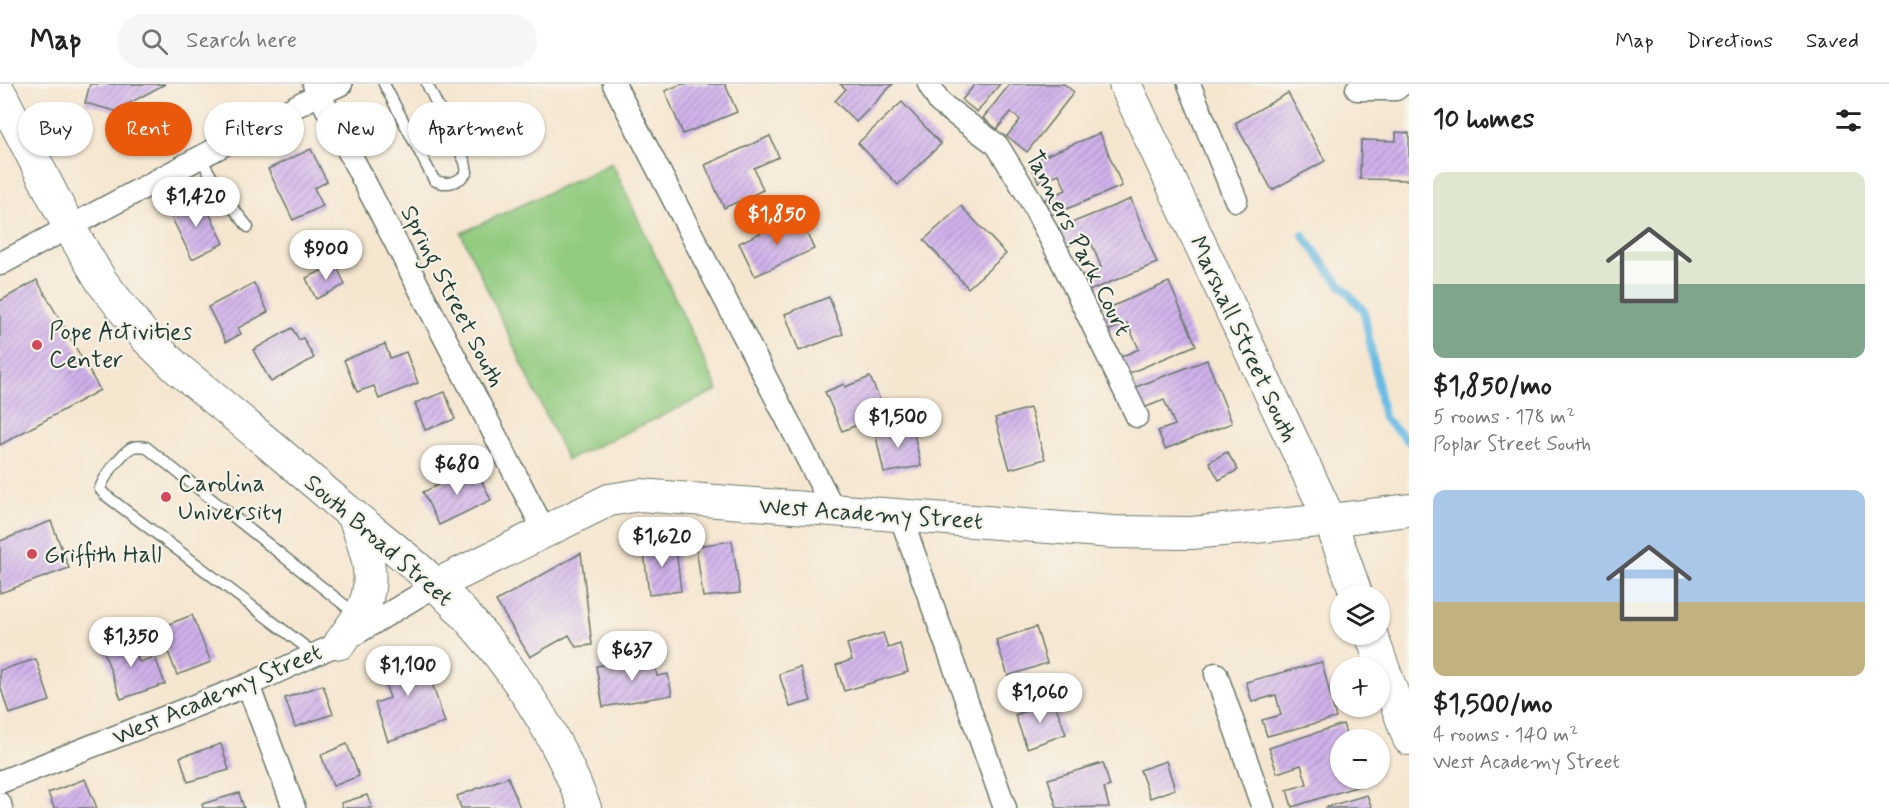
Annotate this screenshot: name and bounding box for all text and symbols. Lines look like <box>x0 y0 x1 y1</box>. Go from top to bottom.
search box <box>117 14 537 68</box>
text: Map <box>30 23 81 60</box>
icon: search <box>138 25 171 58</box>
text: Search here <box>186 27 297 55</box>
text: Map <box>1615 27 1654 55</box>
text: Directions <box>1687 27 1773 55</box>
text: Saved <box>1806 27 1859 55</box>
chip: Buy <box>18 102 93 156</box>
chip: Rent <box>105 102 192 156</box>
chip: Filters <box>204 102 304 156</box>
chip: New <box>316 102 396 156</box>
chip: Apartment <box>408 102 545 156</box>
text: 10 homes <box>1433 103 1534 137</box>
icon: filters <box>1832 104 1865 137</box>
street label: Tanners Park Court <box>1018 146 1138 342</box>
pin: $1,420 <box>147 177 245 228</box>
text: $1,420 <box>166 183 226 210</box>
pin: $1,850 <box>728 195 826 246</box>
street label: Spring Street South <box>390 200 511 394</box>
text: $1,850 <box>748 201 806 228</box>
icon: home <box>1595 211 1703 319</box>
pin: $900 <box>290 230 362 281</box>
street label: Marshall Street South <box>1181 232 1304 448</box>
text: $900 <box>303 236 349 263</box>
place label: Pope Activities Center <box>49 317 192 376</box>
marker: Pope Activities Center <box>30 338 44 352</box>
text: $1,850/mo <box>1433 370 1552 404</box>
pin: $1,500 <box>849 398 947 449</box>
text: $1,500 <box>869 404 927 431</box>
text: 5 rooms · 178 m² <box>1433 404 1575 431</box>
text: Poplar Street South <box>1433 431 1591 458</box>
pin: $680 <box>421 445 493 496</box>
text: $680 <box>435 451 480 478</box>
street label: South Broad Street <box>297 468 459 614</box>
place label: Carolina University <box>178 469 282 528</box>
marker: Carolina University <box>159 490 173 504</box>
street label: West Academy Street <box>758 491 984 538</box>
pin: $1,620 <box>613 517 711 568</box>
text: $1,620 <box>632 523 692 550</box>
icon: home <box>1595 529 1703 637</box>
place label: Griffith Hall <box>44 540 162 571</box>
marker: Griffith Hall <box>25 547 39 561</box>
map controls <box>1330 585 1390 789</box>
button: layers <box>1330 585 1390 645</box>
pin: $1,350 <box>82 617 180 668</box>
text: $1,350 <box>103 623 159 650</box>
pin: $637 <box>596 631 668 682</box>
street label: West Academy Street <box>108 637 327 753</box>
text: $637 <box>611 637 653 664</box>
pin: $1,100 <box>359 646 457 697</box>
text: $1,100 <box>380 652 436 679</box>
button: + <box>1330 657 1390 717</box>
pin: $1,060 <box>991 673 1089 724</box>
text: $1,060 <box>1011 679 1069 706</box>
text: $1,500/mo <box>1433 688 1553 722</box>
text: 4 rooms · 140 m² <box>1433 722 1578 749</box>
button: − <box>1330 729 1390 789</box>
text: West Academy Street <box>1433 749 1620 776</box>

